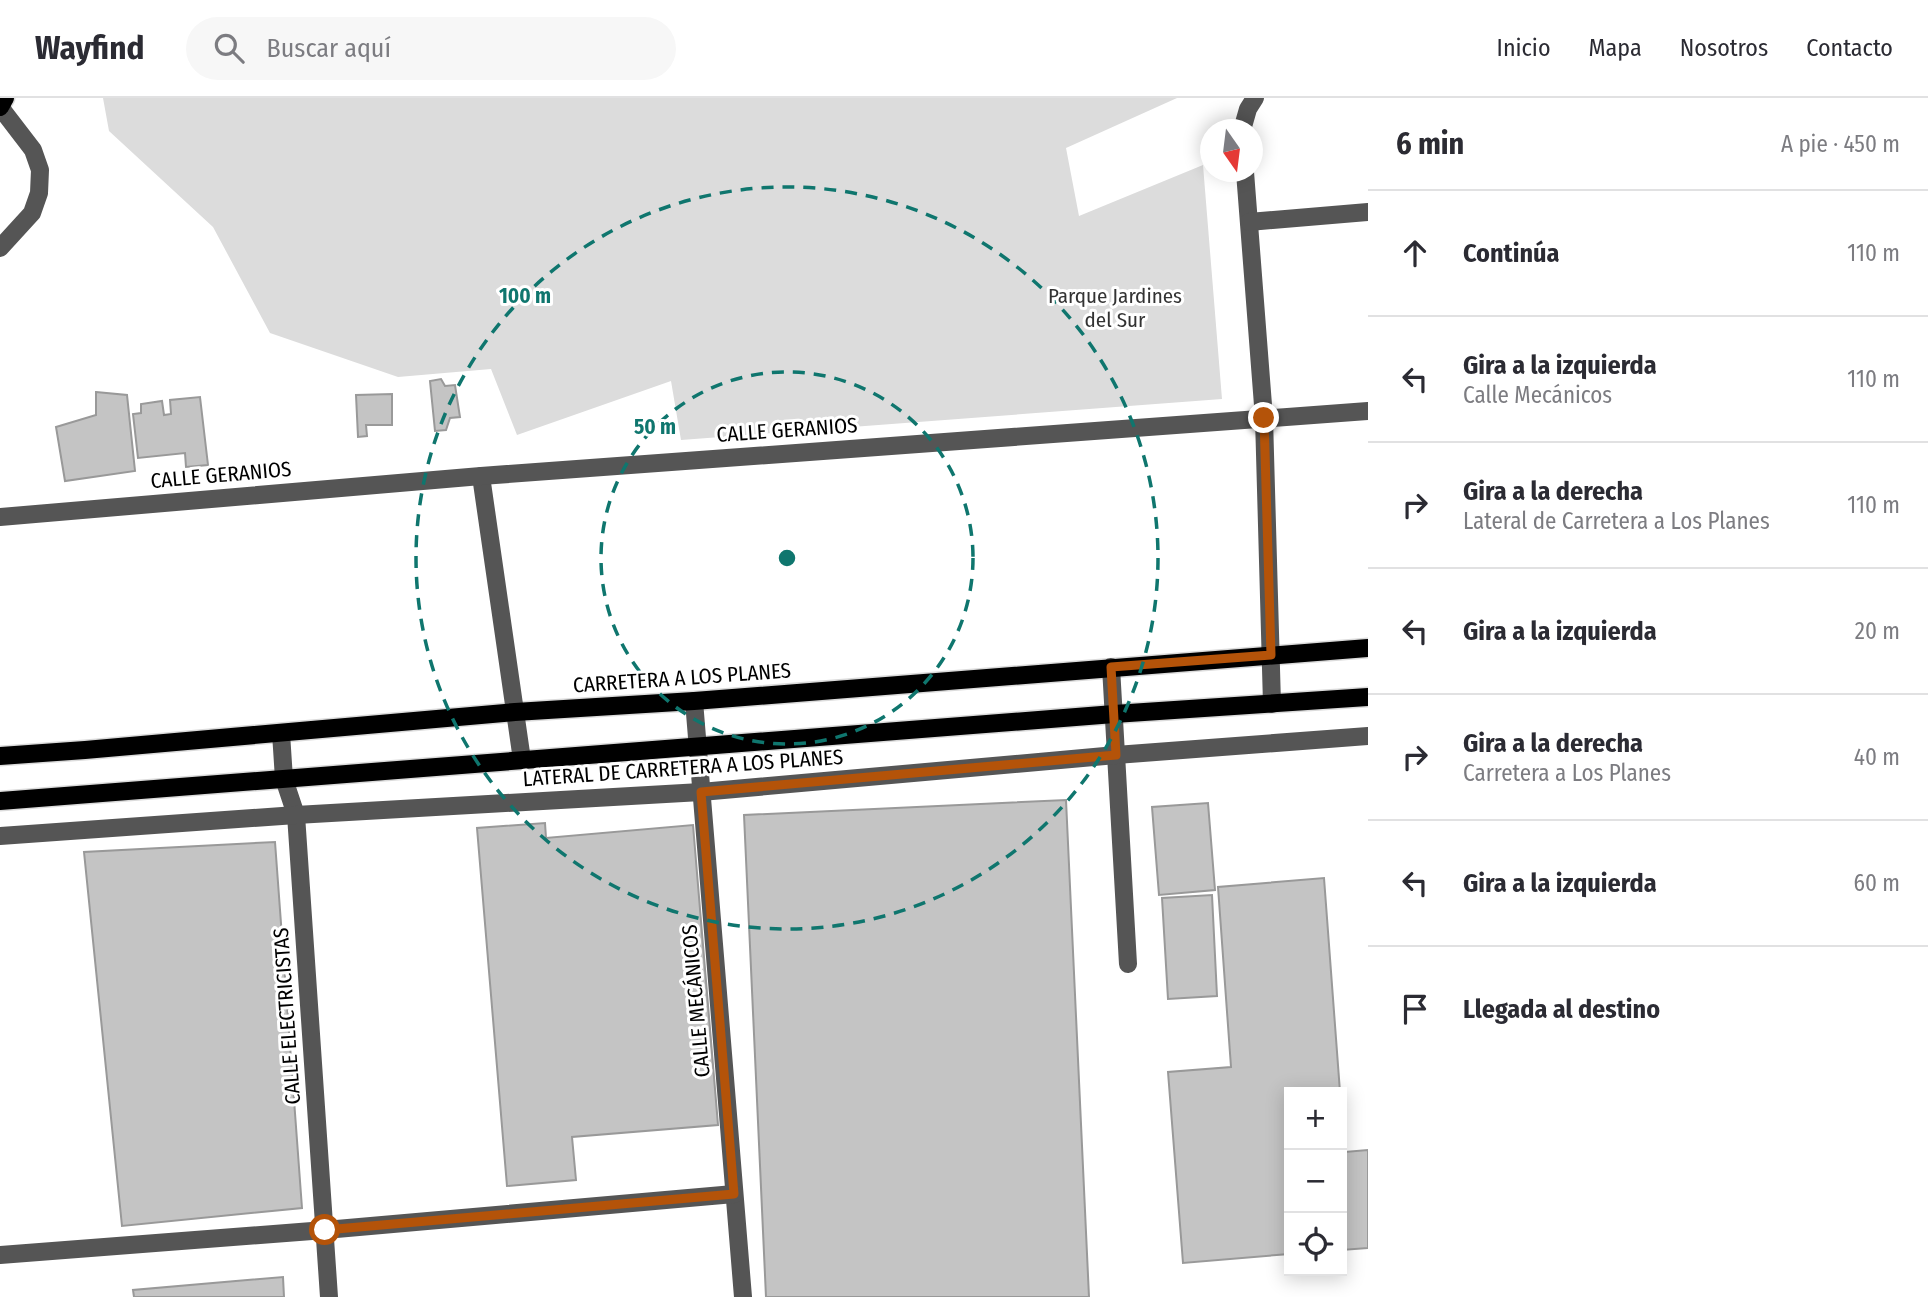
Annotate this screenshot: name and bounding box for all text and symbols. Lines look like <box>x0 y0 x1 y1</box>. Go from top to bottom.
search box <box>186 17 676 80</box>
text: Wayfind <box>35 28 144 68</box>
icon: search <box>210 29 248 67</box>
text: Buscar aquí <box>266 33 391 64</box>
text: Inicio <box>1497 34 1551 62</box>
text: Mapa <box>1589 34 1642 62</box>
text: Nosotros <box>1680 34 1768 62</box>
text: Contacto <box>1806 34 1893 62</box>
north arrow <box>1200 119 1263 182</box>
text: 6 min <box>1396 126 1464 162</box>
text: A pie · 450 m <box>1781 130 1900 158</box>
icon: ahead <box>1396 234 1434 272</box>
text: Continúa <box>1463 238 1560 269</box>
text: 110 m <box>1847 239 1900 267</box>
text: 100 m <box>499 283 551 309</box>
park label: Parque Jardines del Sur <box>1048 283 1182 333</box>
text: Gira a la izquierda <box>1463 350 1657 381</box>
icon: left <box>1396 360 1434 398</box>
text: 110 m <box>1847 365 1900 393</box>
text: Calle Mecánicos <box>1463 381 1612 409</box>
route end <box>1248 402 1279 433</box>
street label: CALLE GERANIOS <box>716 412 858 448</box>
text: 50 m <box>634 414 676 440</box>
street label: CALLE GERANIOS <box>149 456 293 494</box>
text: Gira a la derecha <box>1463 476 1643 507</box>
icon: right <box>1396 486 1434 524</box>
text: 110 m <box>1847 491 1900 519</box>
text: Lateral de Carretera a Los Planes <box>1463 507 1770 535</box>
centre of rings <box>775 546 799 570</box>
icon: left <box>1396 612 1434 650</box>
text: Gira a la izquierda <box>1463 616 1657 647</box>
text: 20 m <box>1855 617 1900 645</box>
street label: CARRETERA A LOS PLANES <box>572 657 792 699</box>
text: Gira a la derecha <box>1463 728 1643 759</box>
icon: right <box>1396 738 1434 776</box>
text: 40 m <box>1854 743 1900 771</box>
street label: LATERAL DE CARRETERA A LOS PLANES <box>522 744 844 792</box>
text: Carretera a Los Planes <box>1463 759 1671 787</box>
icon: left <box>1396 864 1434 902</box>
text: Gira a la izquierda <box>1463 868 1657 899</box>
text: 60 m <box>1854 869 1900 897</box>
street label: CALLE MECÁNICOS <box>676 923 716 1079</box>
street label: CALLE ELECTRICISTAS <box>268 927 306 1105</box>
icon: arrive <box>1396 990 1434 1028</box>
text: Llegada al destino <box>1463 994 1660 1025</box>
map controls <box>1284 1087 1347 1276</box>
button: + <box>1284 1087 1347 1150</box>
button: − <box>1284 1150 1347 1213</box>
button: locate <box>1284 1213 1347 1276</box>
route start <box>309 1214 340 1245</box>

